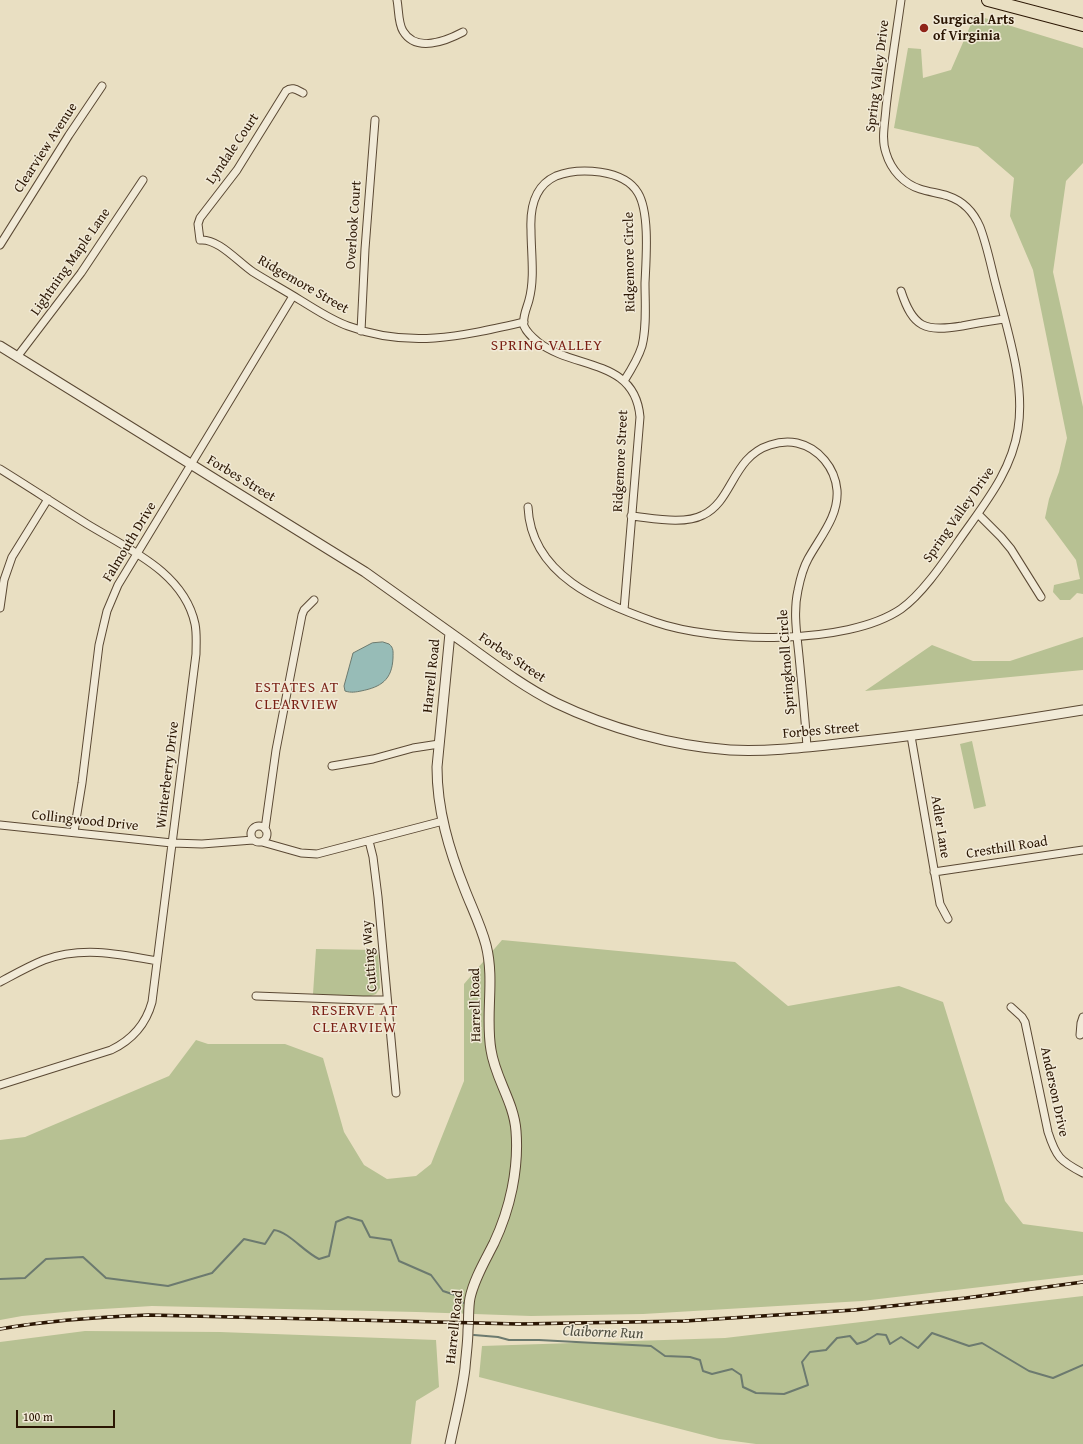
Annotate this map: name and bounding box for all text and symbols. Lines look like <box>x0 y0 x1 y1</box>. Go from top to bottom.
place label: Surgical Arts of Virginia <box>933 12 1014 44</box>
street label: Spring Valley Drive <box>863 19 893 133</box>
marker: Surgical Arts of Virginia <box>918 22 930 34</box>
street label: Clearview Avenue <box>11 100 81 196</box>
street label: Lyndale Court <box>203 110 263 188</box>
street label: Overlook Court <box>343 180 365 270</box>
street label: Lightning Maple Lane <box>28 205 114 319</box>
street label: Ridgemore Circle <box>621 212 639 312</box>
street label: Ridgemore Street <box>255 252 351 318</box>
district label: SPRING VALLEY <box>491 337 603 355</box>
street label: Ridgemore Street <box>610 410 632 512</box>
street label: Forbes Street <box>204 452 278 506</box>
street label: Spring Valley Drive <box>920 464 998 566</box>
street label: Falmouth Drive <box>100 499 160 585</box>
street label: Springknoll Circle <box>775 609 799 715</box>
street label: Forbes Street <box>475 629 549 687</box>
street label: Harrell Road <box>420 638 444 714</box>
district label: ESTATES AT CLEARVIEW <box>255 679 339 714</box>
street label: Forbes Street <box>782 719 860 743</box>
street label: Winterberry Drive <box>153 720 183 830</box>
street label: Adler Lane <box>927 794 953 860</box>
street label: Collingwood Drive <box>31 807 139 835</box>
street label: Cresthill Road <box>965 833 1049 863</box>
street label: Cutting Way <box>359 919 381 993</box>
street label: Harrell Road <box>467 968 485 1042</box>
district label: RESERVE AT CLEARVIEW <box>312 1002 398 1037</box>
street label: Anderson Drive <box>1036 1046 1072 1138</box>
street label: Harrell Road <box>443 1289 467 1365</box>
water label: Claiborne Run <box>562 1323 644 1343</box>
scale bar <box>18 1402 117 1428</box>
text: 100 m <box>23 1408 53 1425</box>

